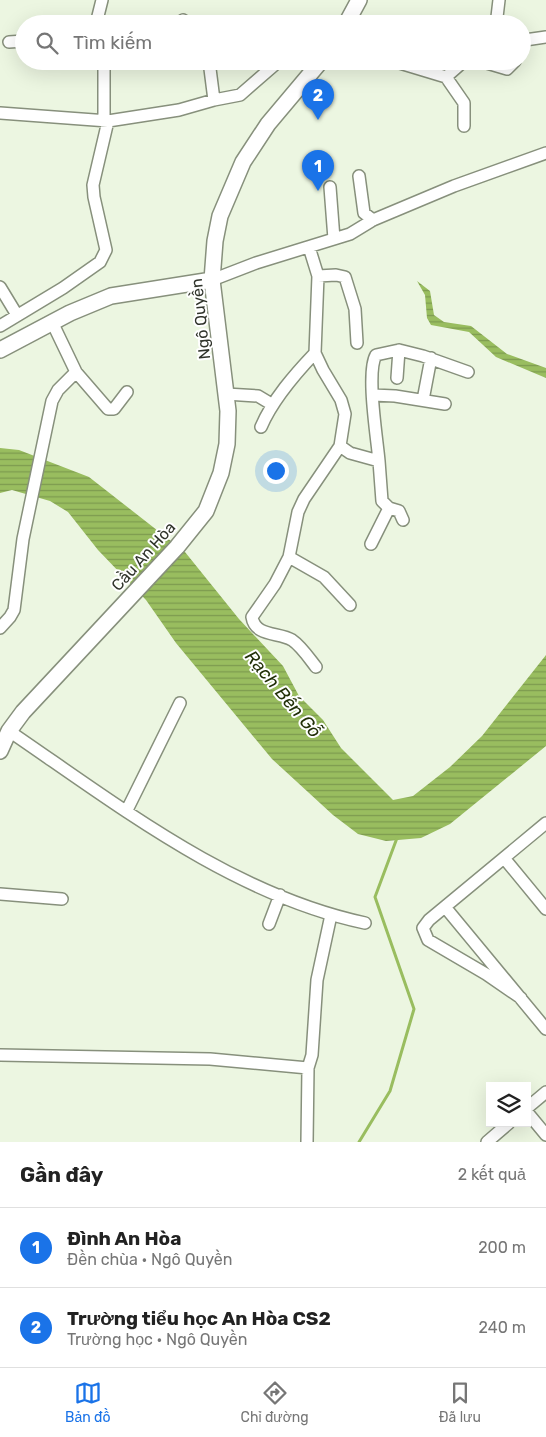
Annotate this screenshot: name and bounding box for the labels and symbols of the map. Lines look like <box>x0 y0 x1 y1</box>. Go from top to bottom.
pin: 2 <box>302 79 334 120</box>
pin: 1 <box>302 150 334 191</box>
street label: Ngô Quyền <box>185 277 214 361</box>
your location <box>263 458 289 484</box>
street label: Cầu An Hòa <box>106 517 179 595</box>
water label: Rạch Bến Gỗ <box>240 645 327 742</box>

